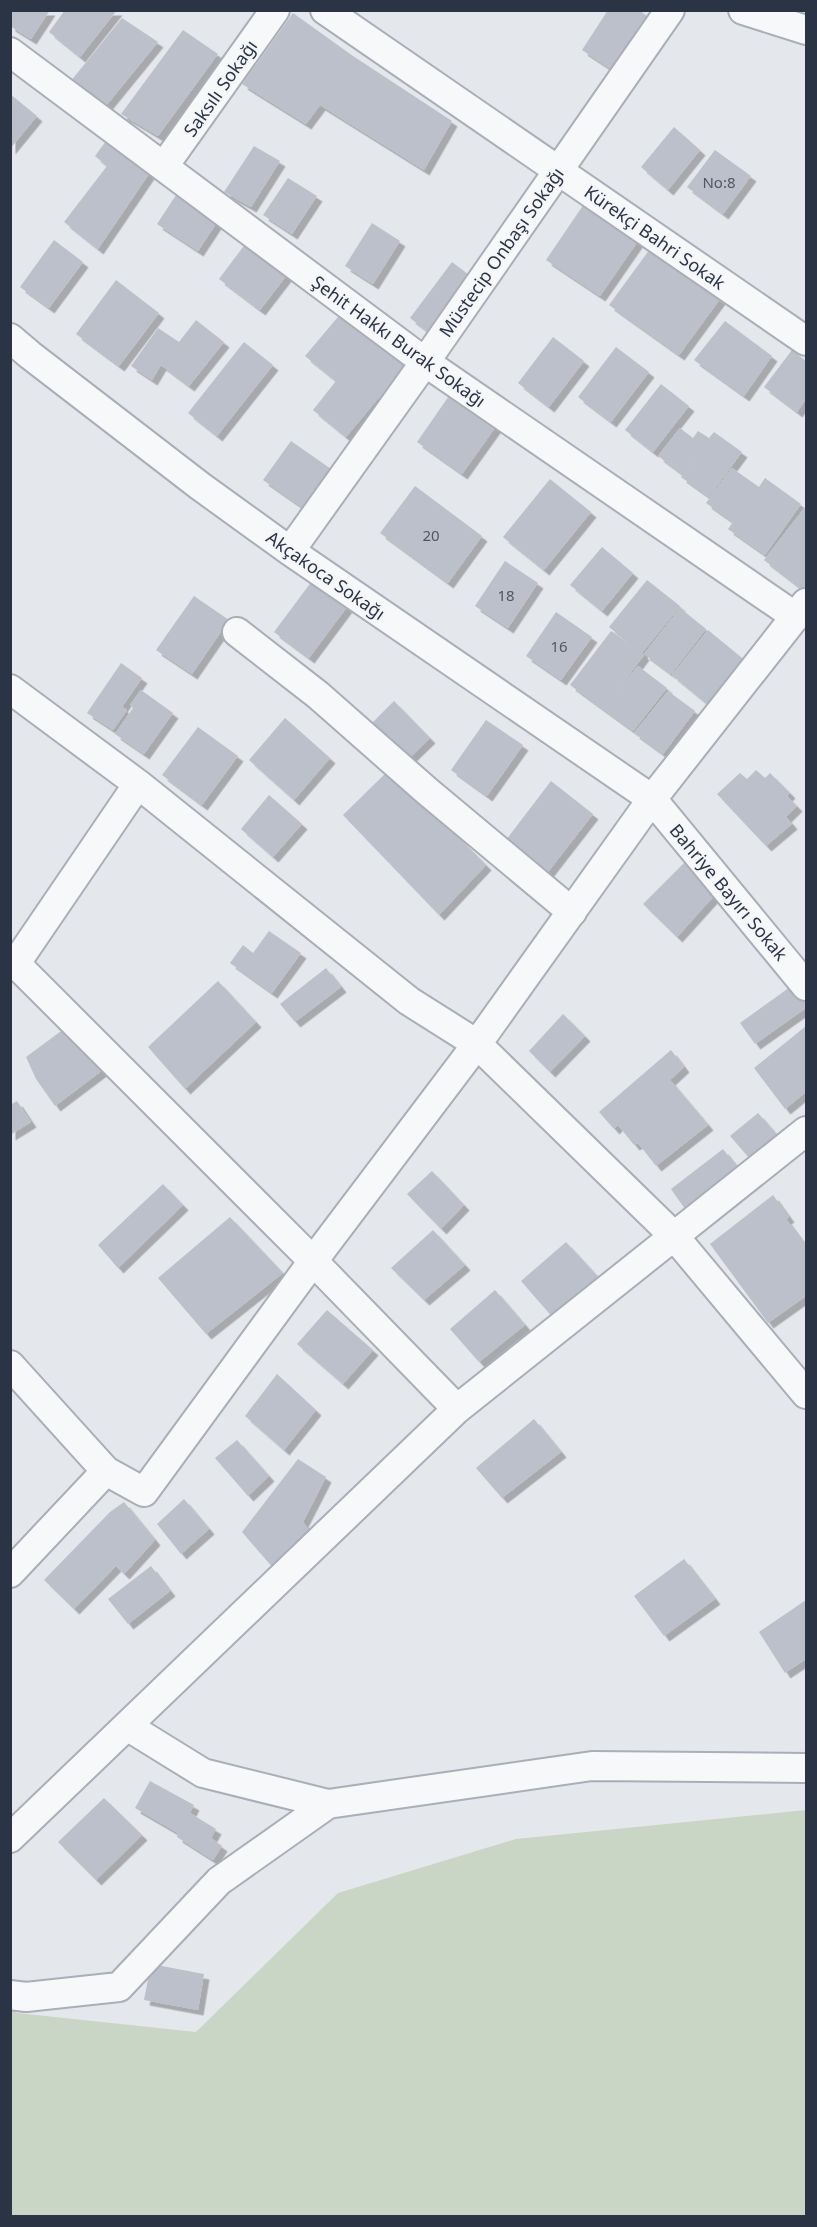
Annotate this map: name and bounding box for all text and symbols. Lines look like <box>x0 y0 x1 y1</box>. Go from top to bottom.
street label: Saksılı Sokağı <box>178 35 262 141</box>
street label: Müstecip Onbaşı Sokağı <box>433 162 569 342</box>
house number: No:8 <box>702 172 736 192</box>
street label: Kürekçi Bahri Sokak <box>580 179 731 295</box>
street label: Şehit Hakkı Burak Sokağı <box>307 270 491 412</box>
street label: Akçakoca Sokağı <box>262 525 390 625</box>
house number: 20 <box>422 525 440 545</box>
house number: 18 <box>497 585 515 605</box>
house number: 16 <box>550 636 568 656</box>
street label: Bahriye Bayırı Sokak <box>665 819 794 966</box>

